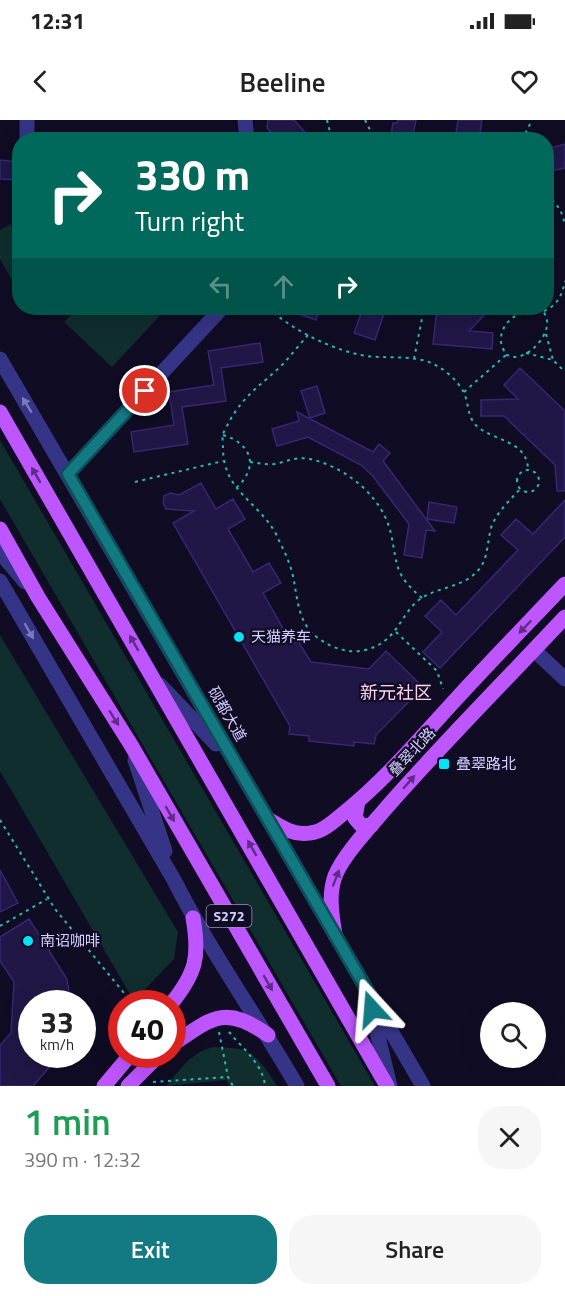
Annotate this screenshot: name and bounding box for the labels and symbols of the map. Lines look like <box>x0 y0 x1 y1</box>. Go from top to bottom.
pin <box>119 365 170 416</box>
one-way arrow <box>22 397 33 413</box>
one-way arrow <box>31 466 41 483</box>
one-way arrow <box>518 619 532 633</box>
one-way arrow <box>24 623 34 640</box>
place label: 天猫养车 <box>251 625 311 648</box>
marker: 天猫养车 <box>232 630 246 644</box>
one-way arrow <box>128 635 139 651</box>
district label: 新元社区 <box>360 679 432 706</box>
street label: 砚都大道 <box>202 682 252 745</box>
one-way arrow <box>108 710 119 726</box>
street label: 叠翠北路 <box>383 722 441 781</box>
place label: 叠翠路北 <box>456 752 516 775</box>
marker: 叠翠路北 <box>437 757 451 771</box>
one-way arrow <box>402 774 416 789</box>
one-way arrow <box>165 806 176 822</box>
one-way arrow <box>247 840 257 857</box>
one-way arrow <box>331 868 341 886</box>
road number: S272 <box>206 905 252 927</box>
place label: 南诏咖啡 <box>40 929 100 952</box>
marker: 南诏咖啡 <box>21 934 35 948</box>
one-way arrow <box>263 975 274 991</box>
position arrow <box>340 977 404 1041</box>
speed limit sign: 40 <box>108 990 186 1068</box>

